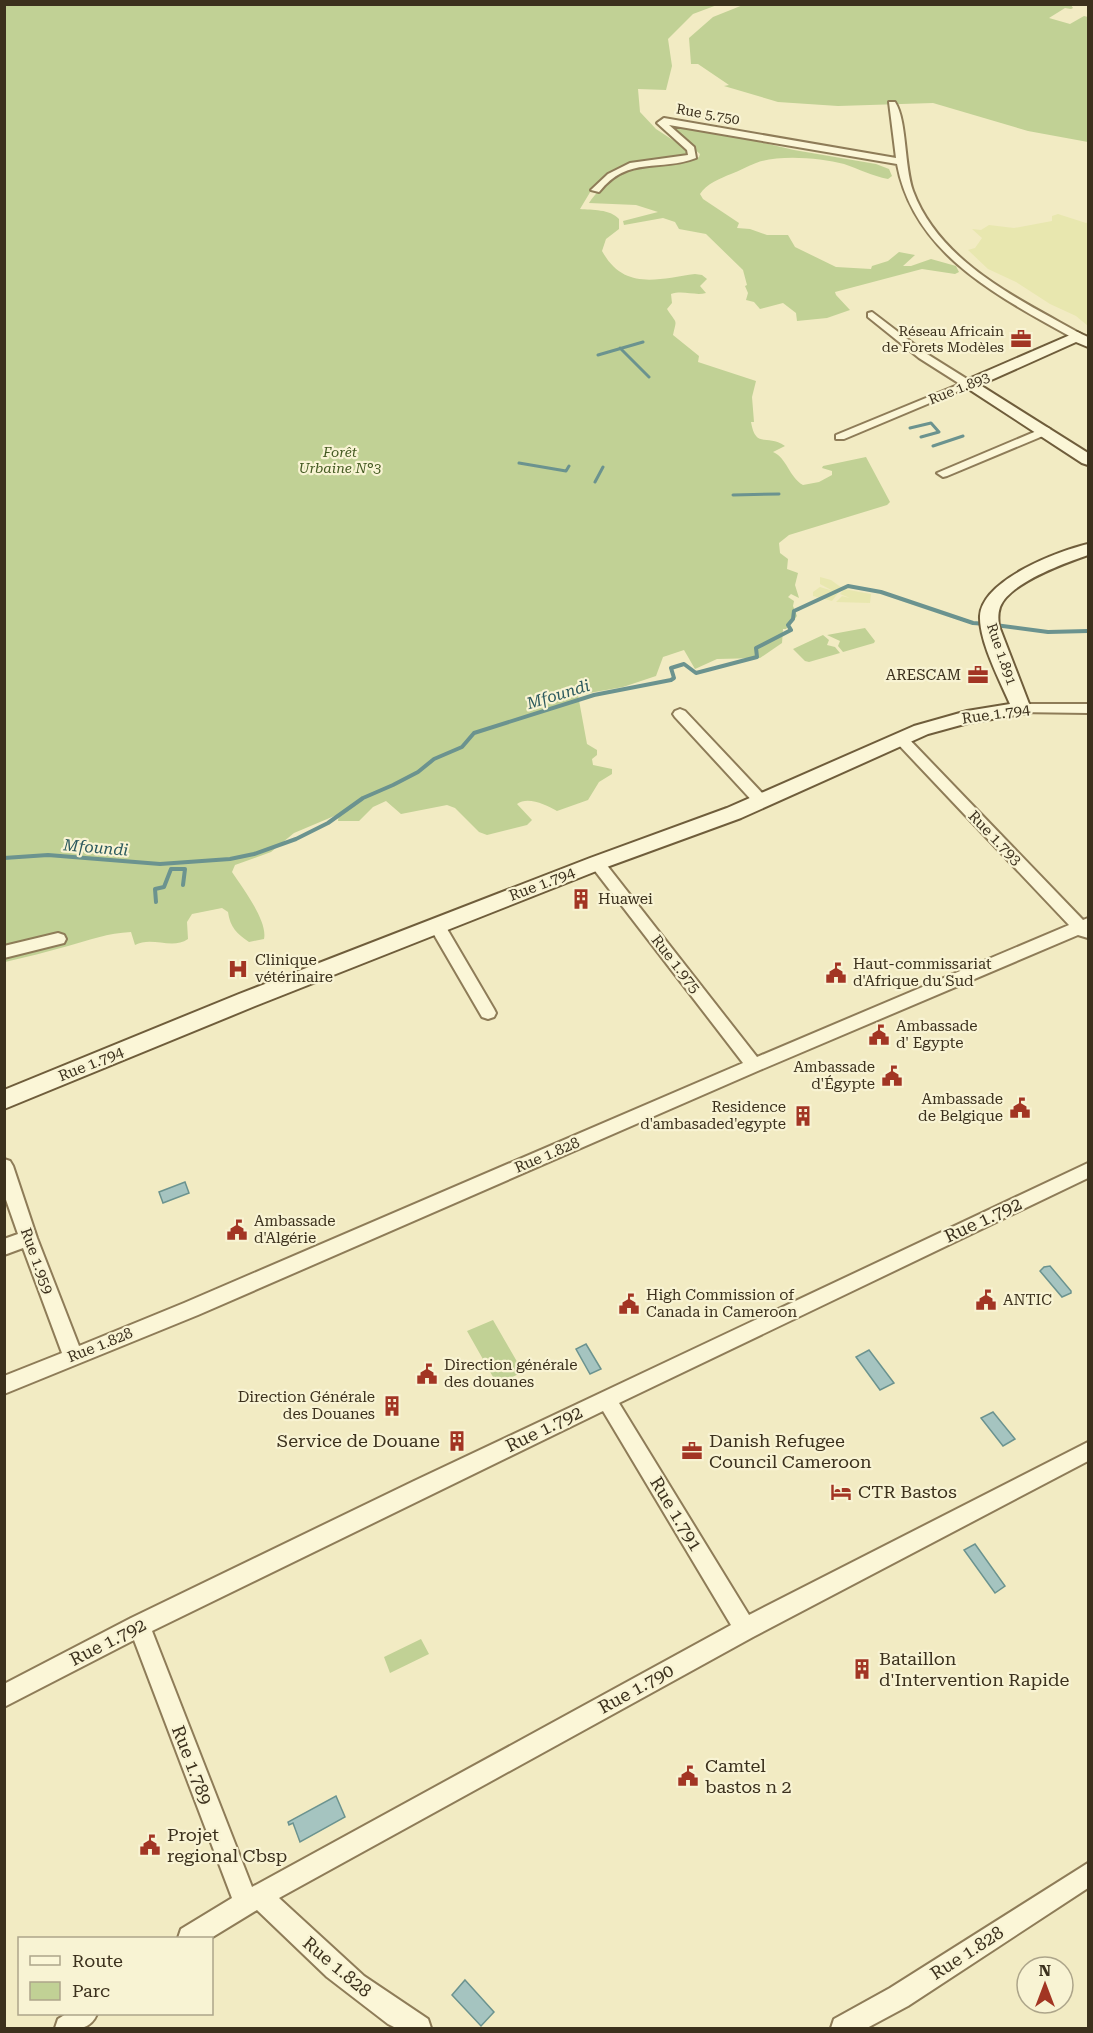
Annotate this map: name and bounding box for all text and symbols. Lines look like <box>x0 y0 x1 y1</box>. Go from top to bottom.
street label: Rue 5.750 <box>675 101 741 127</box>
place label: Réseau Africain de Forets Modèles <box>882 323 1004 355</box>
office icon: Réseau Africain de Forets Modèles <box>1009 327 1033 351</box>
street label: Rue 1.893 <box>926 368 992 407</box>
park label: Forêt Urbaine N°3 <box>299 444 381 476</box>
street label: Rue 1.891 <box>984 621 1020 687</box>
office icon: ARESCAM <box>966 663 990 687</box>
place label: ARESCAM <box>886 666 961 684</box>
water label: Mfoundi <box>523 676 592 713</box>
street label: Rue 1.794 <box>961 700 1032 728</box>
street label: Rue 1.793 <box>965 807 1025 869</box>
water label: Mfoundi <box>62 835 129 860</box>
street label: Rue 1.794 <box>507 863 578 905</box>
building icon: Huawei <box>569 887 593 911</box>
place label: Huawei <box>598 890 653 908</box>
street label: Rue 1.975 <box>648 931 704 997</box>
place label: Clinique vétérinaire <box>255 951 333 986</box>
place label: Haut-commissariat d'Afrique du Sud <box>853 955 992 990</box>
hospital icon: Clinique vétérinaire <box>226 957 250 981</box>
public building icon: Haut-commissariat d'Afrique du Sud <box>824 961 848 985</box>
place label: Ambassade d' Egypte <box>896 1017 978 1052</box>
public building icon: Ambassade d' Egypte <box>867 1023 891 1047</box>
street label: Rue 1.794 <box>56 1043 127 1085</box>
place label: Ambassade d'Égypte <box>793 1058 875 1093</box>
public building icon: Ambassade d'Égypte <box>880 1064 904 1088</box>
place label: Ambassade de Belgique <box>918 1090 1003 1125</box>
public building icon: Ambassade de Belgique <box>1008 1096 1032 1120</box>
place label: Residence d'ambasaded'egypte <box>640 1098 786 1133</box>
building icon: Residence d'ambasaded'egypte <box>791 1104 815 1128</box>
street label: Rue 1.828 <box>512 1133 582 1177</box>
street label: Rue 1.792 <box>941 1193 1025 1247</box>
place label: Ambassade d'Algérie <box>254 1212 336 1247</box>
public building icon: Ambassade d'Algérie <box>225 1218 249 1242</box>
street label: Rue 1.959 <box>17 1226 57 1296</box>
place label: High Commission of Canada in Cameroon <box>646 1286 798 1321</box>
public building icon: ANTIC <box>974 1288 998 1312</box>
place label: ANTIC <box>1003 1291 1052 1309</box>
public building icon: High Commission of Canada in Cameroon <box>617 1292 641 1316</box>
street label: Rue 1.828 <box>65 1324 135 1366</box>
place label: Direction générale des douanes <box>444 1356 577 1391</box>
public building icon: Direction générale des douanes <box>415 1362 439 1386</box>
place label: Direction Générale des Douanes <box>238 1388 375 1423</box>
building icon: Direction Générale des Douanes <box>380 1394 404 1418</box>
street label: Rue 1.792 <box>502 1401 586 1456</box>
building icon: Service de Douane <box>445 1429 469 1453</box>
place label: Service de Douane <box>277 1430 440 1451</box>
place label: Danish Refugee Council Cameroon <box>709 1430 872 1472</box>
office icon: Danish Refugee Council Cameroon <box>680 1439 704 1463</box>
street label: Rue 1.791 <box>646 1473 707 1555</box>
hotel icon: CTR Bastos <box>829 1480 853 1504</box>
place label: CTR Bastos <box>858 1481 957 1502</box>
street label: Rue 1.792 <box>66 1613 149 1670</box>
place label: Bataillon d'Intervention Rapide <box>879 1648 1069 1690</box>
building icon: Bataillon d'Intervention Rapide <box>850 1657 874 1681</box>
street label: Rue 1.790 <box>594 1659 677 1718</box>
street label: Rue 1.789 <box>168 1722 217 1807</box>
place label: Camtel bastos n 2 <box>705 1755 792 1797</box>
public building icon: Camtel bastos n 2 <box>676 1764 700 1788</box>
place label: Projet regional Cbsp <box>167 1824 287 1866</box>
public building icon: Projet regional Cbsp <box>138 1833 162 1857</box>
street label: Rue 1.828 <box>926 1921 1007 1984</box>
street label: Rue 1.828 <box>299 1932 376 2001</box>
legend <box>18 1937 213 2015</box>
text: Route <box>72 1950 123 1971</box>
north arrow <box>1015 1955 1075 2015</box>
text: N <box>1039 1961 1051 1980</box>
text: Parc <box>72 1980 110 2001</box>

